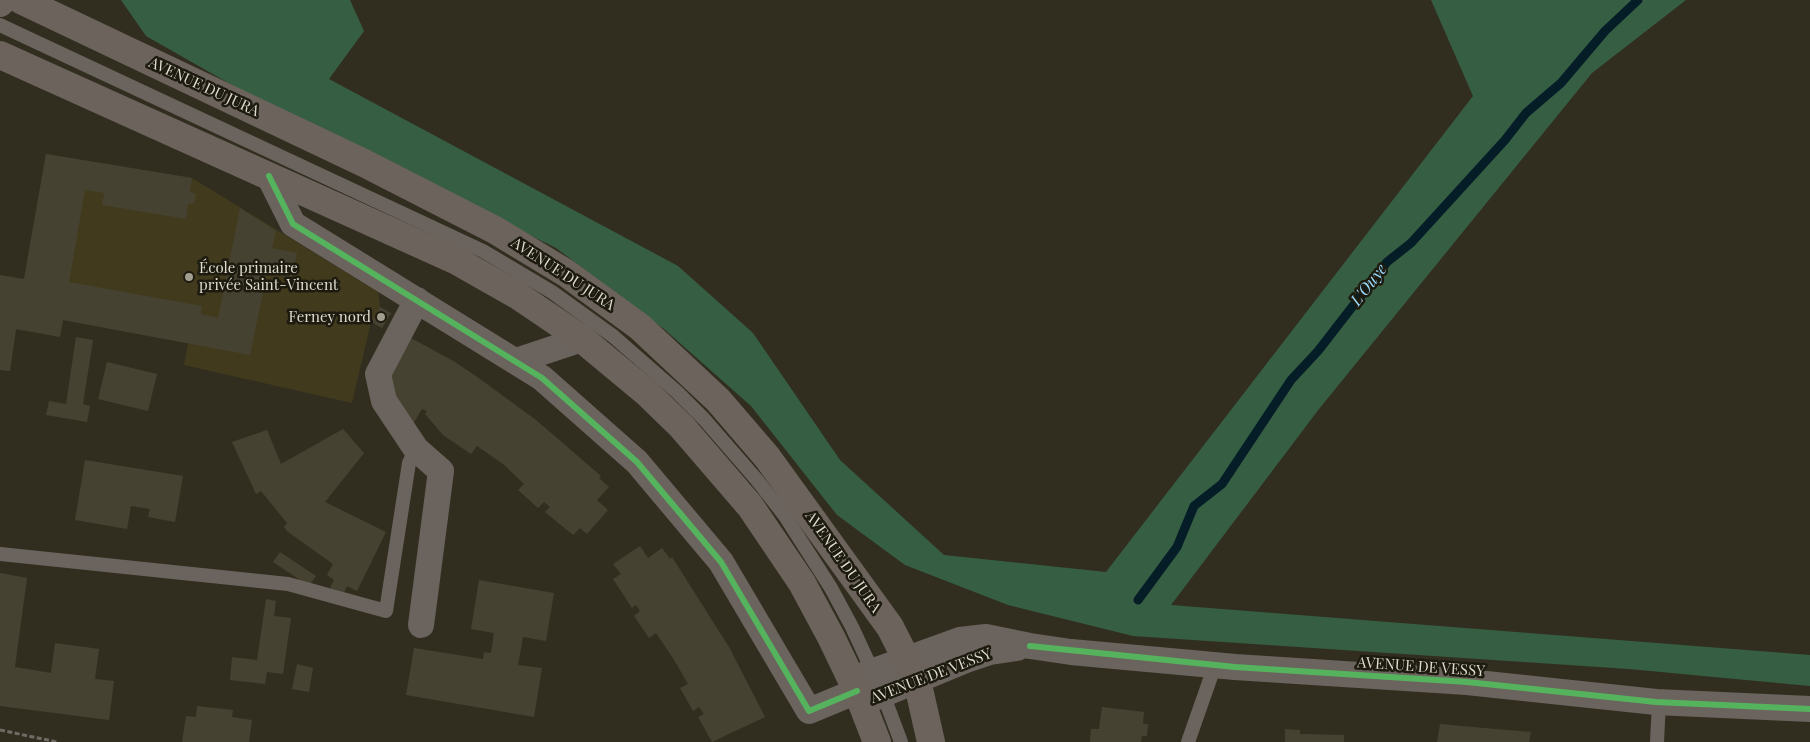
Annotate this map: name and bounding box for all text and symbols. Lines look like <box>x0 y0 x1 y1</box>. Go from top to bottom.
street label: AVENUE DU JURA <box>146 53 262 121</box>
street label: AVENUE DU JURA <box>508 234 618 314</box>
place label: École primaire privée Saint-Vincent <box>199 259 338 294</box>
water label: L'Ouye <box>1347 260 1391 310</box>
marker: École primaire privée Saint-Vincent <box>183 271 195 283</box>
place label: Ferney nord <box>289 308 371 326</box>
marker: Ferney nord <box>375 311 387 323</box>
street label: AVENUE DU JURA <box>801 508 885 616</box>
street label: AVENUE DE VESSY <box>868 645 994 707</box>
street label: AVENUE DE VESSY <box>1356 654 1486 680</box>

